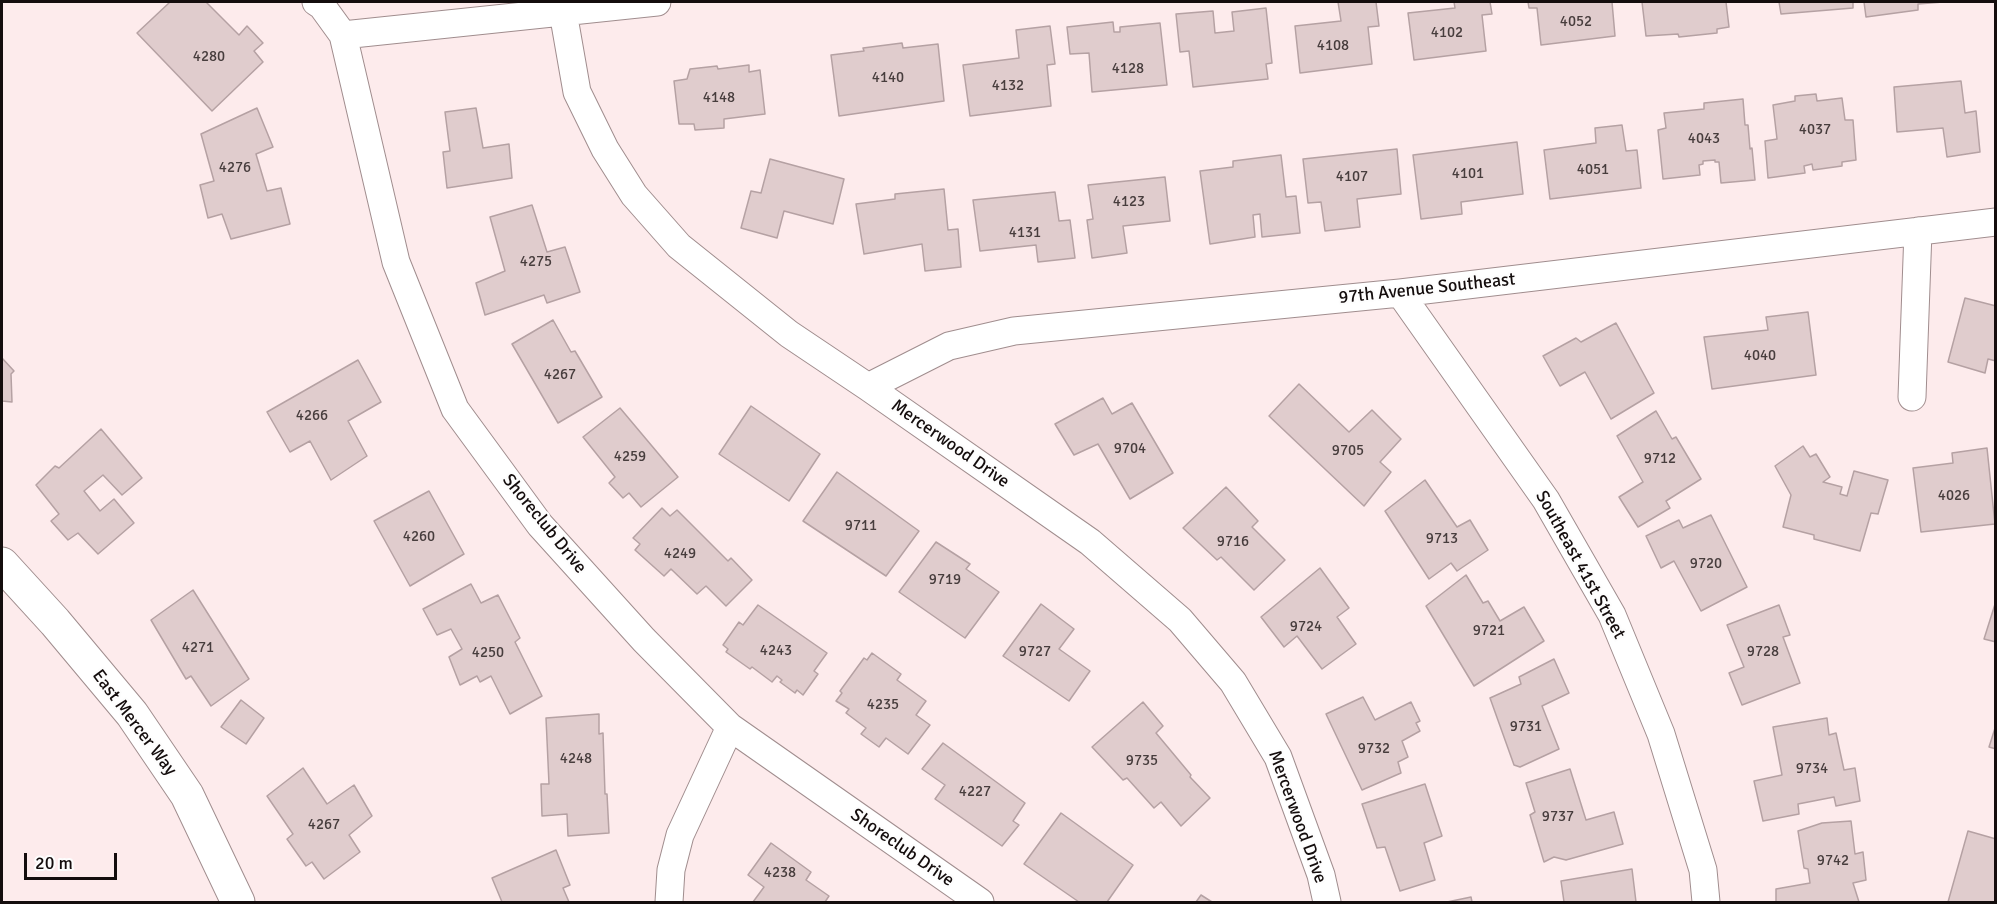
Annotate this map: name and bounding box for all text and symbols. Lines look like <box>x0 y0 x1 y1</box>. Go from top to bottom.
house number: 4052 <box>1560 13 1592 31</box>
house number: 4102 <box>1431 24 1463 42</box>
house number: 4108 <box>1317 37 1349 55</box>
house number: 4280 <box>193 48 225 66</box>
house number: 4128 <box>1112 60 1144 78</box>
house number: 4140 <box>872 69 904 87</box>
house number: 4132 <box>992 77 1024 95</box>
house number: 4148 <box>703 89 735 107</box>
house number: 4037 <box>1799 121 1831 139</box>
house number: 4043 <box>1688 130 1720 148</box>
house number: 4276 <box>219 159 251 177</box>
house number: 4051 <box>1577 161 1609 179</box>
house number: 4101 <box>1452 165 1484 183</box>
house number: 4107 <box>1336 168 1368 186</box>
house number: 4123 <box>1113 193 1145 211</box>
house number: 4131 <box>1009 224 1041 242</box>
house number: 4275 <box>520 253 552 271</box>
street label: 97th Avenue Southeast <box>1338 269 1516 309</box>
house number: 4040 <box>1744 347 1776 365</box>
house number: 4267 <box>544 366 576 384</box>
street label: Mercerwood Drive <box>887 395 1013 493</box>
house number: 4266 <box>296 407 328 425</box>
house number: 9704 <box>1114 440 1146 458</box>
house number: 9705 <box>1332 442 1364 460</box>
house number: 4259 <box>614 448 646 466</box>
house number: 9712 <box>1644 450 1676 468</box>
street label: Shoreclub Drive <box>497 470 591 578</box>
street label: Southeast 41st Street <box>1530 487 1630 643</box>
house number: 4026 <box>1938 487 1970 505</box>
house number: 9711 <box>845 517 877 535</box>
house number: 4260 <box>403 528 435 546</box>
house number: 9713 <box>1426 530 1458 548</box>
house number: 9716 <box>1217 533 1249 551</box>
house number: 4249 <box>664 545 696 563</box>
house number: 9720 <box>1690 555 1722 573</box>
house number: 9719 <box>929 571 961 589</box>
house number: 9724 <box>1290 618 1322 636</box>
house number: 9721 <box>1473 622 1505 640</box>
house number: 4271 <box>182 639 214 657</box>
house number: 4243 <box>760 642 792 660</box>
house number: 9727 <box>1019 643 1051 661</box>
house number: 9728 <box>1747 643 1779 661</box>
house number: 4250 <box>472 644 504 662</box>
street label: East Mercer Way <box>87 666 181 780</box>
house number: 4235 <box>867 696 899 714</box>
house number: 9731 <box>1510 718 1542 736</box>
house number: 9732 <box>1358 740 1390 758</box>
street label: Mercerwood Drive <box>1263 748 1331 886</box>
house number: 4248 <box>560 750 592 768</box>
house number: 9735 <box>1126 752 1158 770</box>
house number: 9734 <box>1796 760 1828 778</box>
house number: 4227 <box>959 783 991 801</box>
street label: Shoreclub Drive <box>846 804 958 892</box>
house number: 9737 <box>1542 808 1574 826</box>
house number: 4267 <box>308 816 340 834</box>
scale bar <box>27 841 120 879</box>
text: 20 m <box>35 852 73 874</box>
house number: 9742 <box>1817 852 1849 870</box>
house number: 4238 <box>764 864 796 882</box>

